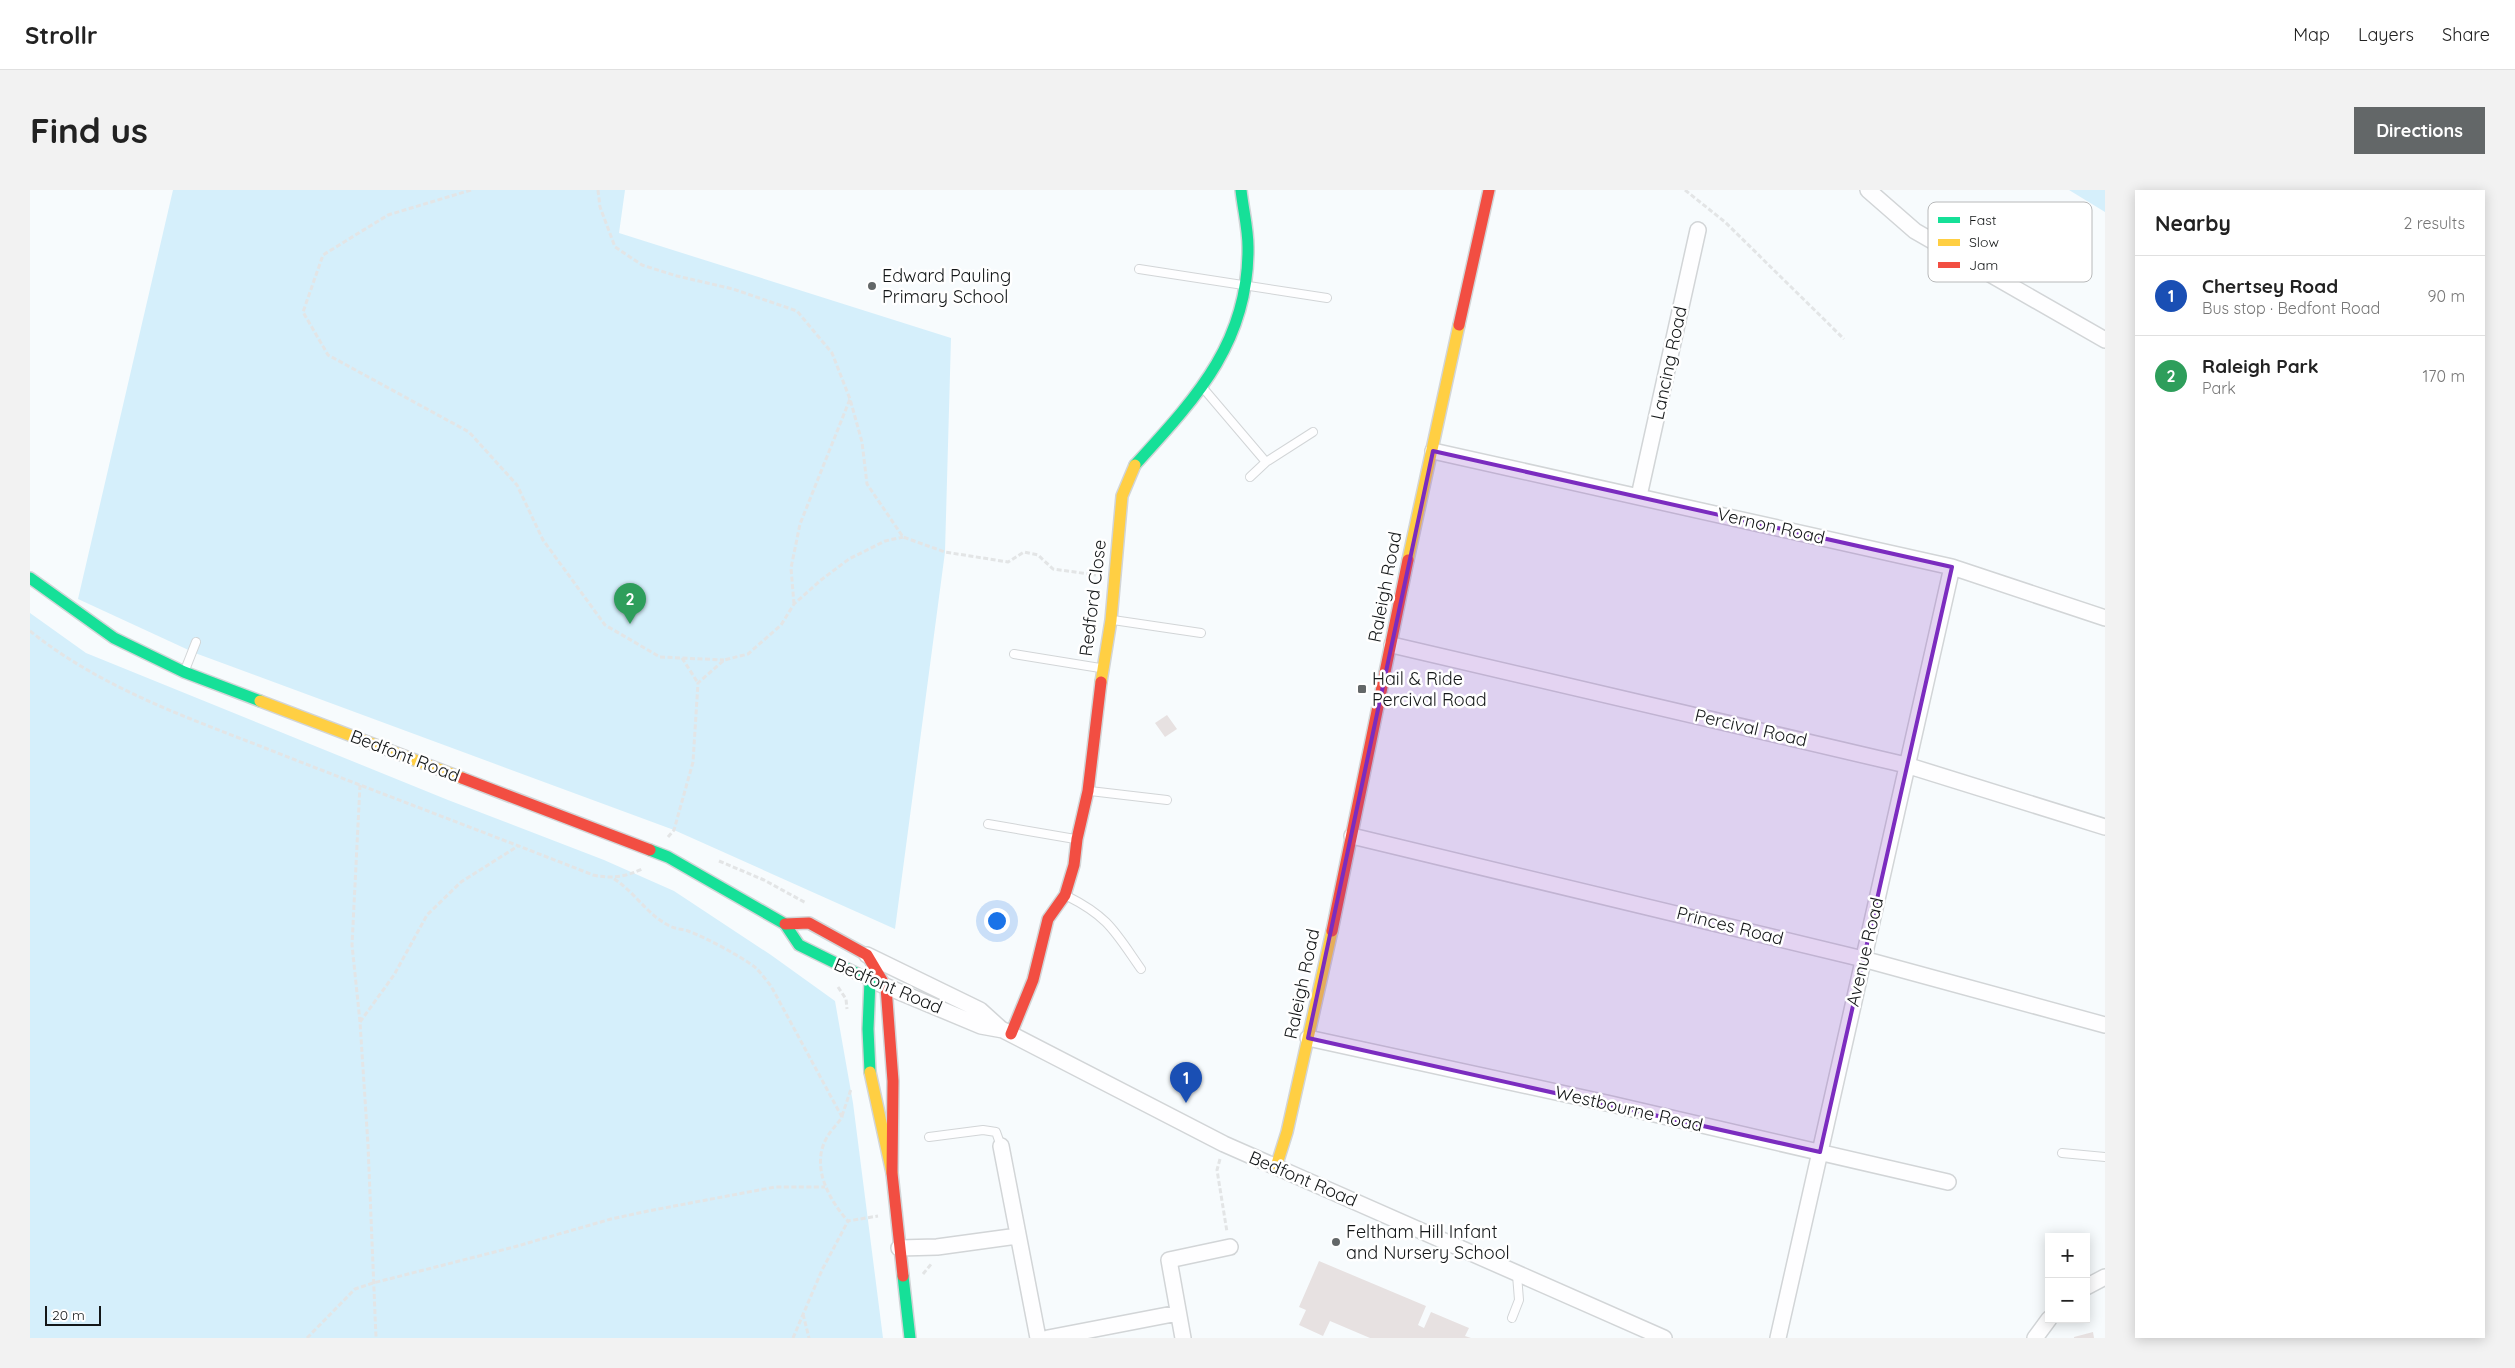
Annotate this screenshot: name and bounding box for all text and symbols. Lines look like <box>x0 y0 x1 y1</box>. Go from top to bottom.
text: Strollr <box>25 20 97 50</box>
text: Map <box>2293 23 2330 46</box>
text: Layers <box>2358 23 2414 46</box>
text: Share <box>2442 23 2490 46</box>
button: Directions <box>2354 107 2485 154</box>
text: Find us <box>30 108 148 152</box>
legend <box>1928 202 2092 282</box>
text: Nearby <box>2155 210 2231 236</box>
text: Fast <box>1969 211 1997 229</box>
text: 2 results <box>2403 213 2465 233</box>
text: Slow <box>1969 233 1999 251</box>
text: Jam <box>1969 256 1998 274</box>
place label: Edward Pauling Primary School <box>882 264 1011 308</box>
text: Chertsey Road <box>2202 274 2338 298</box>
marker: Edward Pauling Primary School <box>866 280 878 292</box>
text: 1 <box>2168 286 2174 306</box>
text: 90 m <box>2428 286 2465 306</box>
text: Bus stop · Bedfont Road <box>2202 298 2380 318</box>
street label: Lancing Road <box>1645 304 1692 422</box>
text: Raleigh Park <box>2202 354 2319 378</box>
text: 2 <box>2166 366 2176 386</box>
text: 170 m <box>2422 366 2465 386</box>
text: Park <box>2202 378 2236 398</box>
street label: Vernon Road <box>1715 502 1827 549</box>
street label: Raleigh Road <box>1363 530 1406 644</box>
street label: Redford Close <box>1074 538 1111 658</box>
pin: 2 <box>614 583 646 624</box>
place label: Hail & Ride Percival Road <box>1372 667 1487 711</box>
marker: Hail & Ride Percival Road <box>1356 683 1368 695</box>
street label: Percival Road <box>1693 703 1810 752</box>
street label: Bedfont Road <box>347 724 463 787</box>
street label: Avenue Road <box>1841 895 1888 1009</box>
street label: Princes Road <box>1674 901 1786 950</box>
your location <box>984 908 1010 934</box>
street label: Raleigh Road <box>1279 927 1324 1041</box>
street label: Bedfont Road <box>831 952 946 1019</box>
pin: 1 <box>1170 1062 1202 1103</box>
street label: Westbourne Road <box>1553 1080 1705 1137</box>
street label: Bedfont Road <box>1246 1145 1361 1212</box>
place label: Feltham Hill Infant and Nursery School <box>1346 1220 1510 1264</box>
map controls <box>2045 1233 2090 1323</box>
button: + <box>2045 1233 2090 1278</box>
marker: Feltham Hill Infant and Nursery School <box>1330 1236 1342 1248</box>
button: − <box>2045 1278 2090 1323</box>
scale bar <box>45 1303 101 1326</box>
text: 20 m <box>52 1306 85 1324</box>

